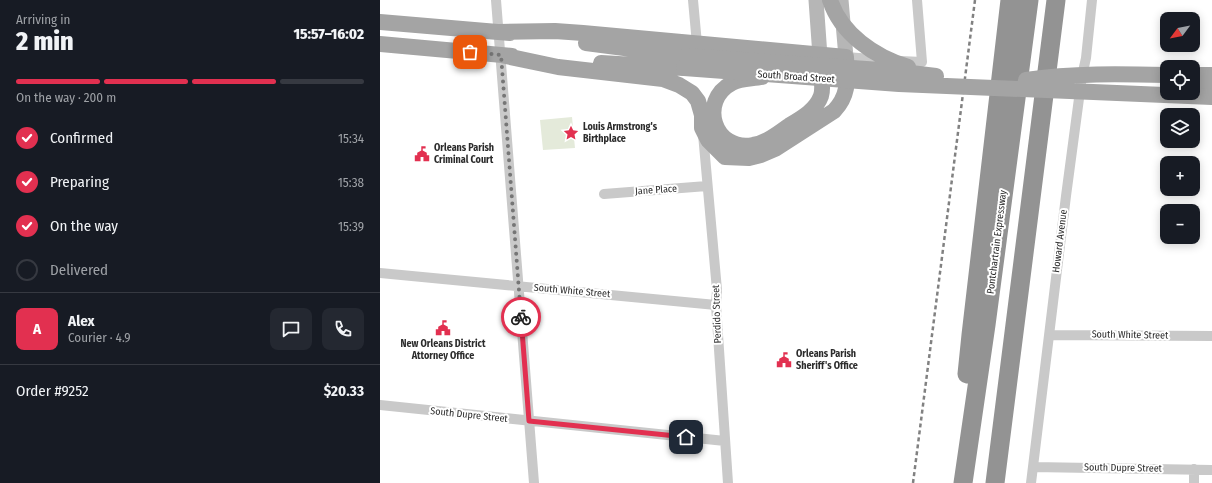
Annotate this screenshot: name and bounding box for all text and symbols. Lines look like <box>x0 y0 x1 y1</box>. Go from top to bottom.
text: Arriving in <box>16 12 70 27</box>
north arrow <box>1160 12 1200 52</box>
map controls <box>1160 12 1200 244</box>
text: 15:57–16:02 <box>293 25 364 43</box>
text: 2 min <box>16 26 74 57</box>
pin <box>453 35 487 69</box>
icon: bag <box>459 41 481 63</box>
button: locate <box>1160 60 1200 100</box>
street label: South Broad Street <box>757 68 836 86</box>
text: On the way · 200 m <box>16 90 116 105</box>
button: layers <box>1160 108 1200 148</box>
place label: Louis Armstrong's Birthplace <box>583 121 658 145</box>
place icon: Louis Armstrong's Birthplace <box>562 124 580 142</box>
icon: check <box>16 127 38 149</box>
text: Confirmed <box>50 129 113 147</box>
text: 15:34 <box>338 131 364 146</box>
place label: Orleans Parish Criminal Court <box>434 142 494 166</box>
public building icon: Orleans Parish Criminal Court <box>413 145 431 163</box>
button: + <box>1160 156 1200 196</box>
icon: check <box>16 171 38 193</box>
text: Preparing <box>50 173 109 191</box>
text: 15:38 <box>338 175 364 190</box>
street label: Jane Place <box>635 183 677 197</box>
street label: Pontchartrain Expressway <box>985 189 1009 295</box>
button: − <box>1160 204 1200 244</box>
street label: Howard Avenue <box>1050 209 1070 273</box>
icon: check <box>16 215 38 237</box>
text: On the way <box>50 217 118 235</box>
text: 15:39 <box>338 219 364 234</box>
text: Delivered <box>50 261 108 279</box>
street label: South White Street <box>533 282 611 300</box>
street label: Perdido Street <box>710 284 724 343</box>
courier <box>501 297 541 337</box>
icon: bike <box>510 306 532 328</box>
button: chat <box>270 308 312 350</box>
button: phone <box>322 308 364 350</box>
text: Alex <box>68 312 95 330</box>
public building icon: New Orleans District Attorney Office <box>434 319 452 337</box>
text: A <box>33 320 41 338</box>
street label: South White Street <box>1092 328 1169 342</box>
text: Courier · 4.9 <box>68 330 131 345</box>
place label: New Orleans District Attorney Office <box>401 338 486 362</box>
place label: Orleans Parish Sheriff's Office <box>796 348 858 372</box>
public building icon: Orleans Parish Sheriff's Office <box>775 351 793 369</box>
text: Order #9252 <box>16 382 89 400</box>
text: $20.33 <box>324 382 364 400</box>
street label: South Dupre Street <box>430 405 509 425</box>
pin <box>669 420 703 454</box>
icon: home <box>675 426 697 448</box>
street label: South Dupre Street <box>1084 461 1163 475</box>

